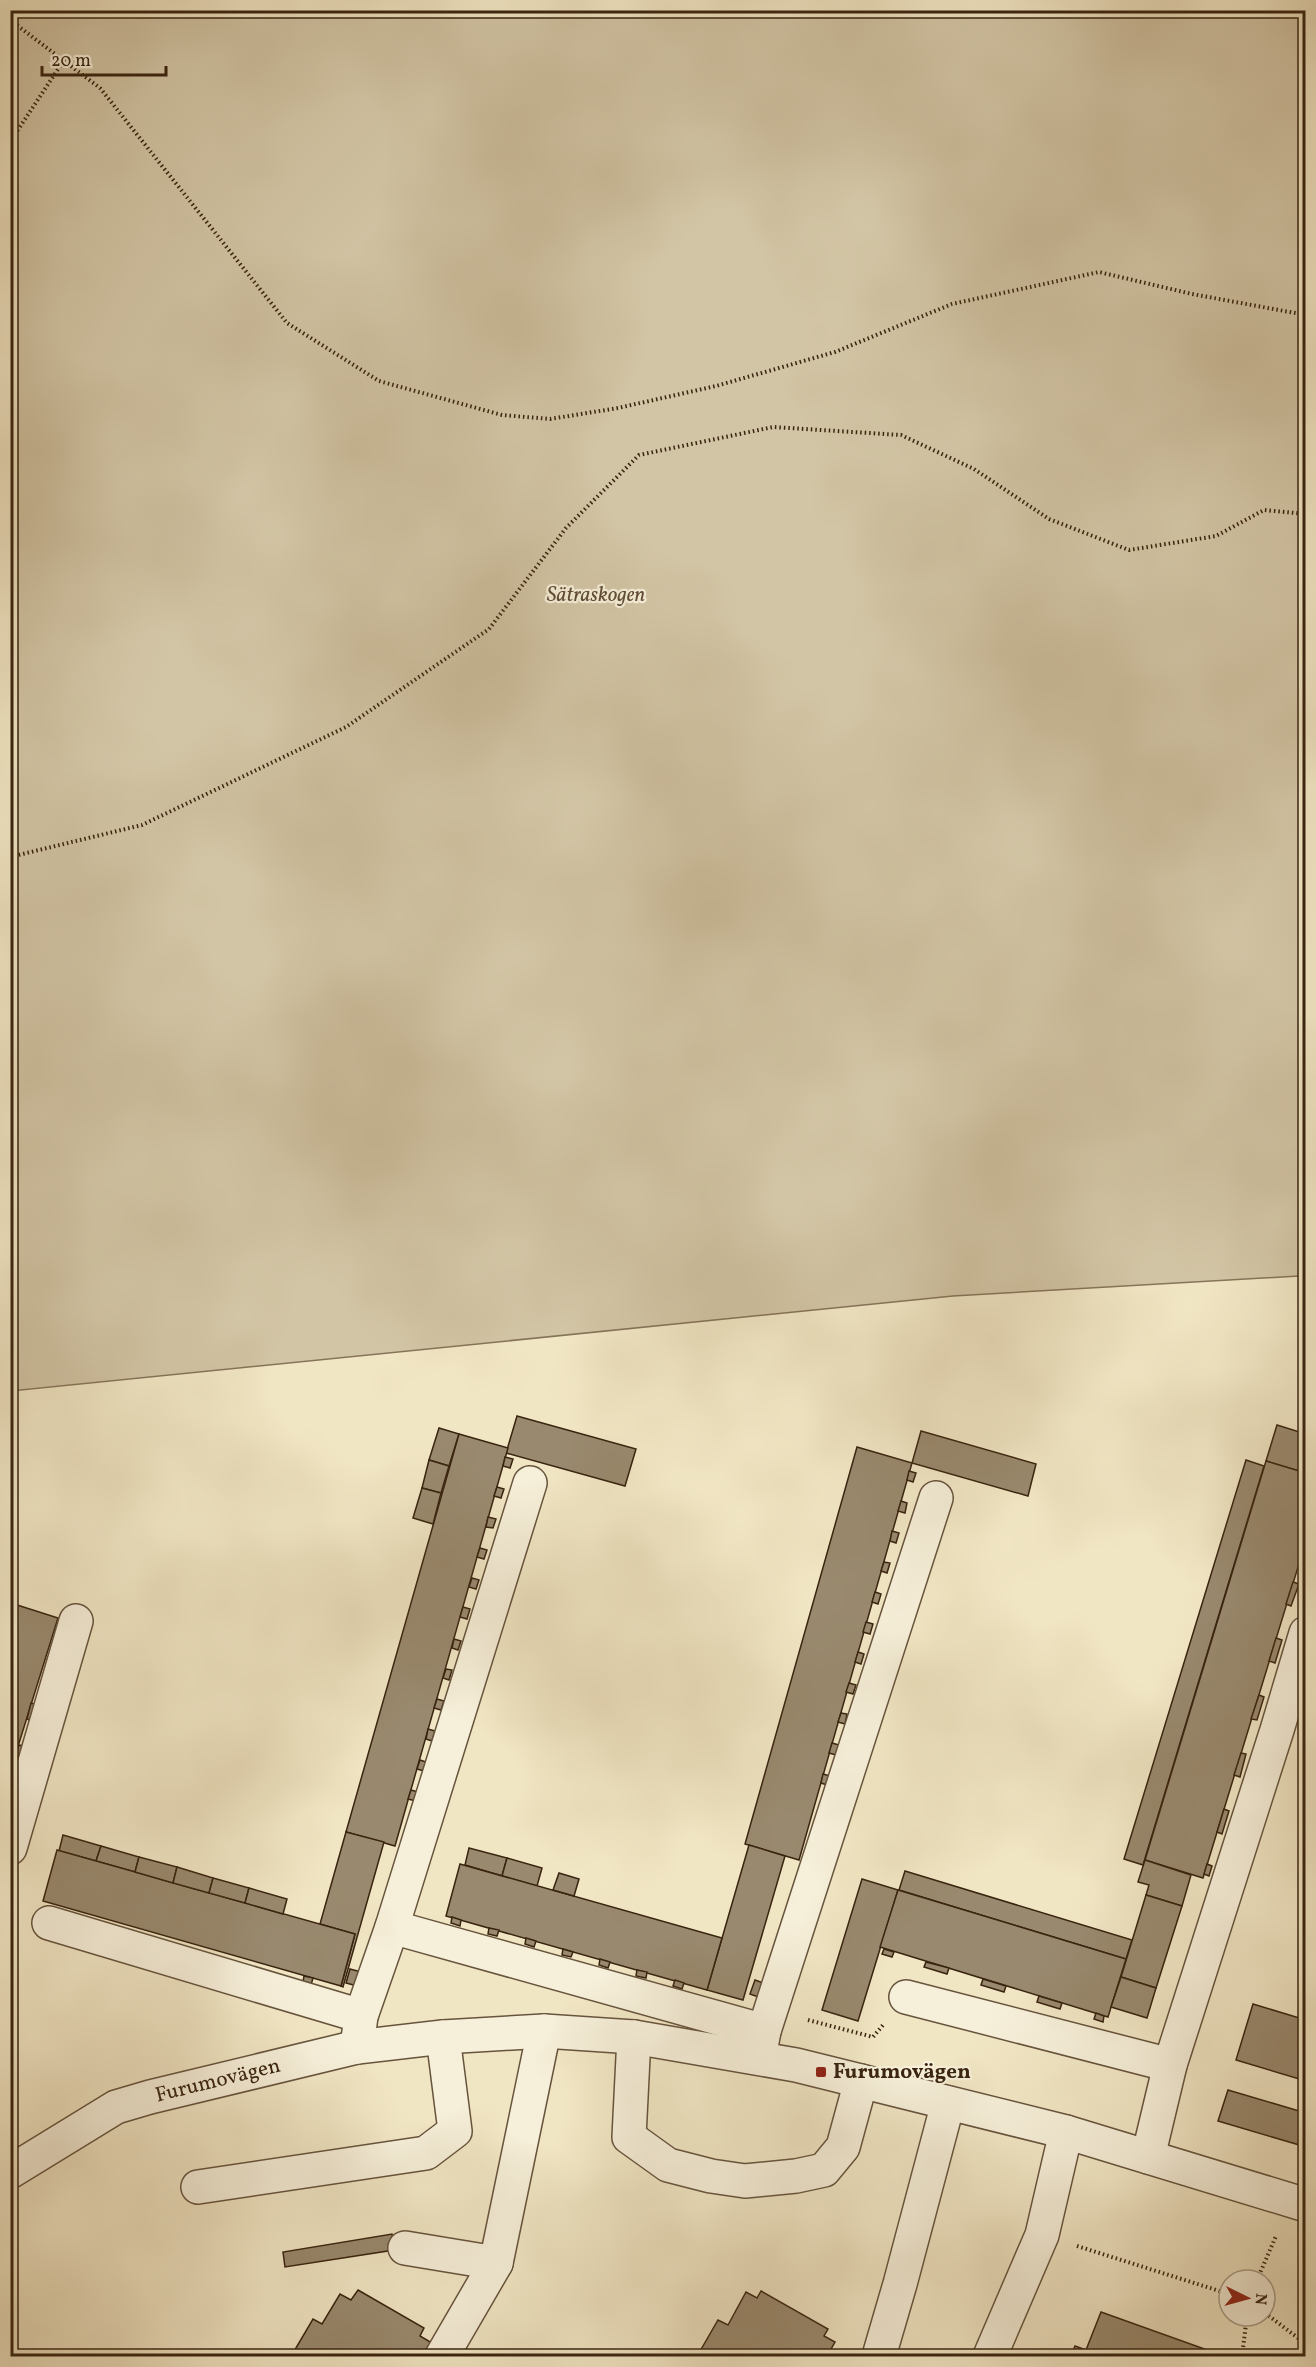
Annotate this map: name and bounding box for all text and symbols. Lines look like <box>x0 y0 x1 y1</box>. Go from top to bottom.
scale bar <box>42 39 166 77</box>
text: 20 m <box>51 49 91 74</box>
park label: Sätraskogen <box>547 581 645 610</box>
street label: Furumovägen <box>152 2051 284 2111</box>
place label: Furumovägen <box>833 2058 971 2087</box>
marker: Furumovägen <box>814 2065 828 2079</box>
north arrow <box>1217 2268 1277 2328</box>
text: N <box>1248 2292 1271 2306</box>

